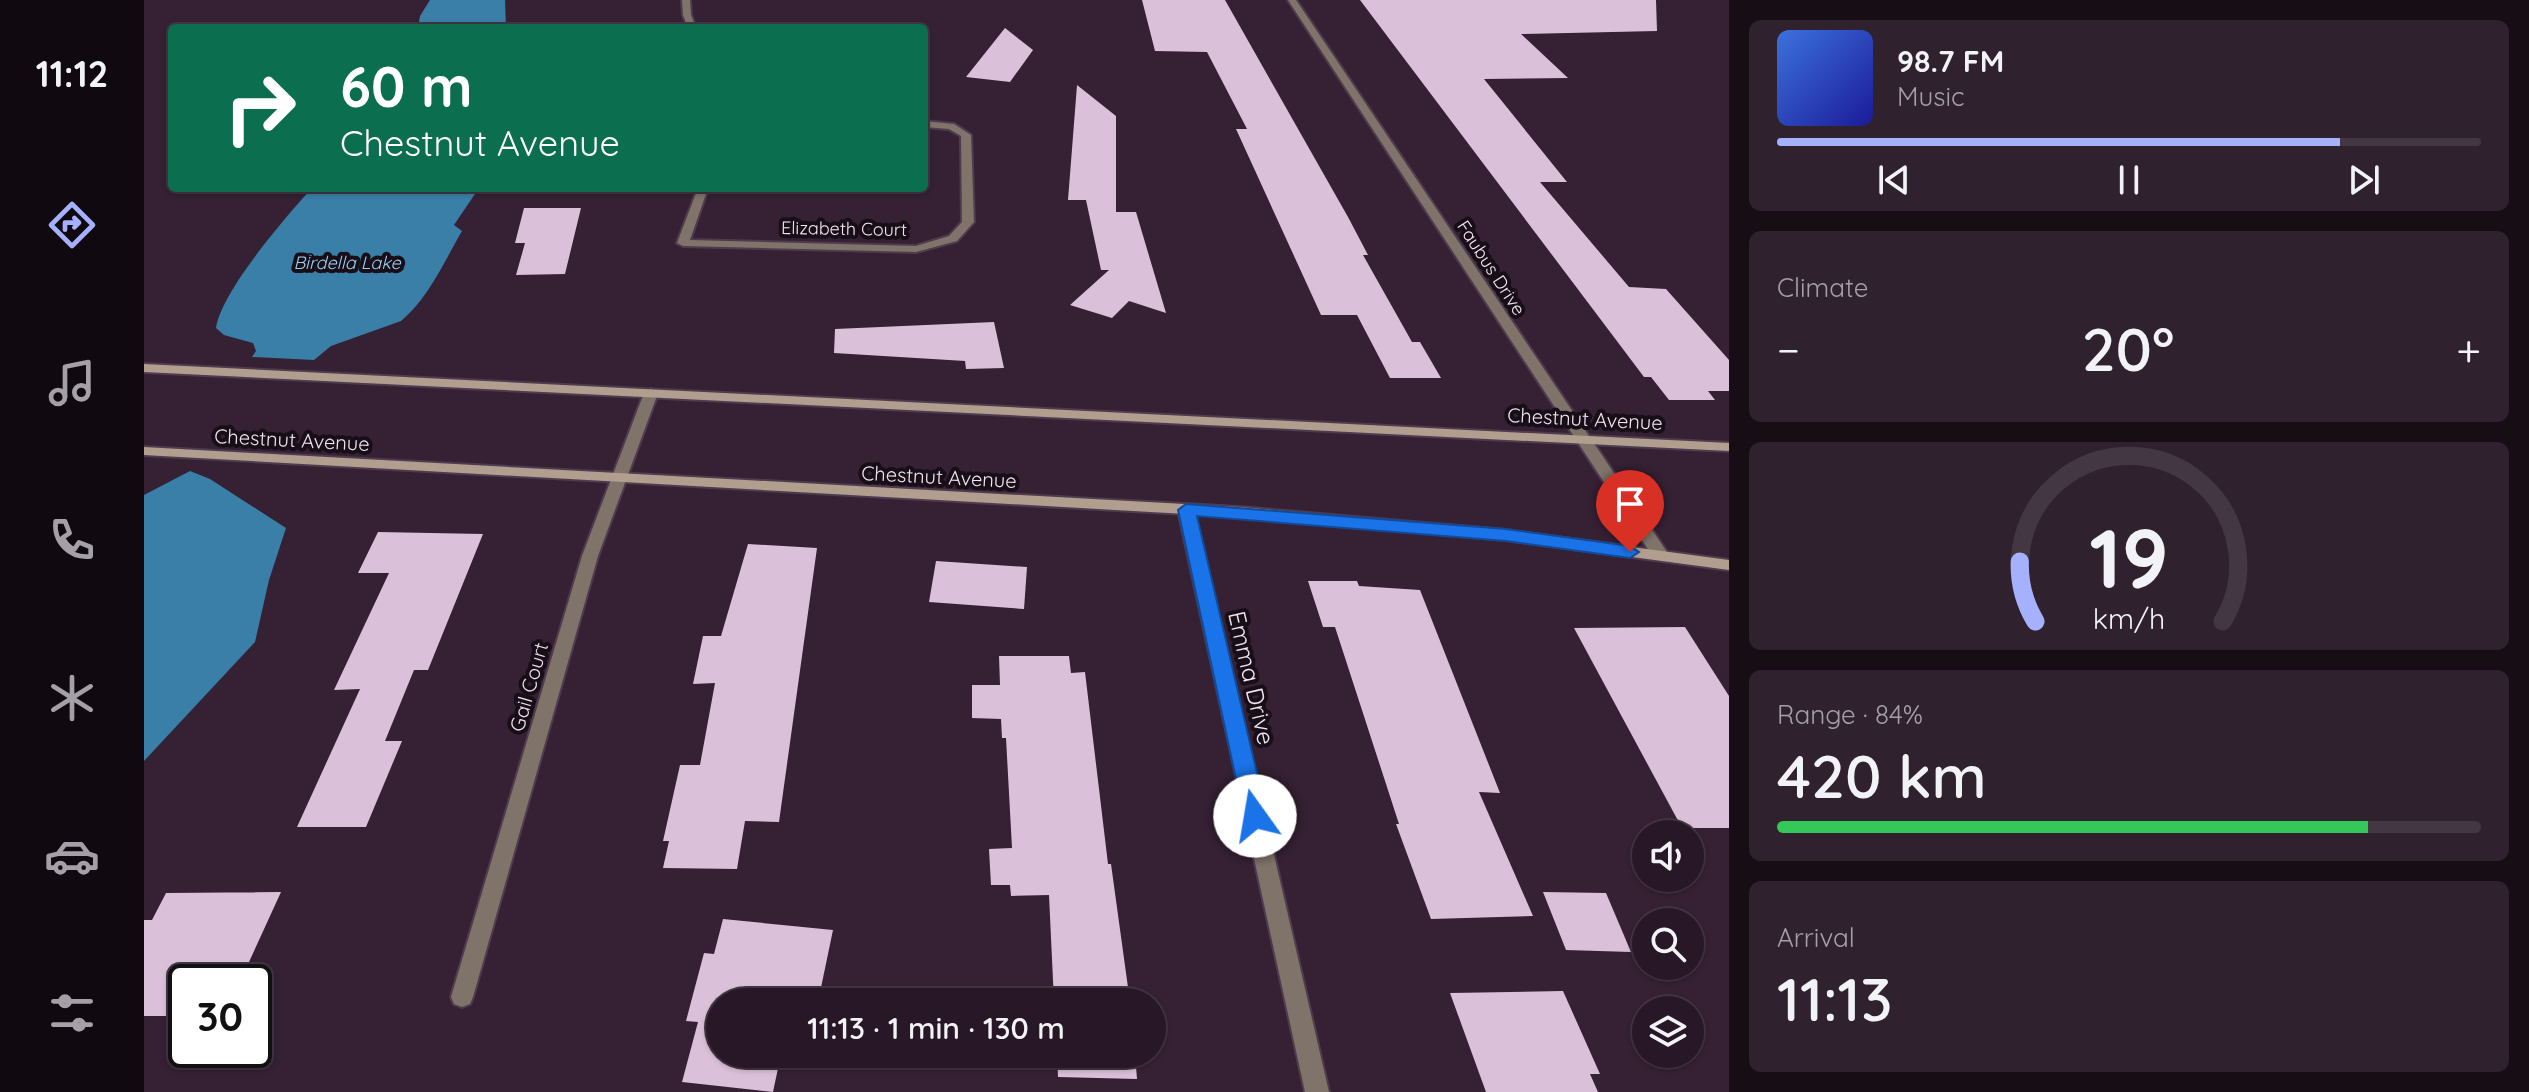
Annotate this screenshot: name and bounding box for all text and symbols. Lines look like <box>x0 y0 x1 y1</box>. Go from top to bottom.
text: 98.7 FM <box>1897 42 2004 80</box>
text: 11:12 <box>36 51 108 96</box>
text: 60 m <box>340 51 473 121</box>
icon: right <box>208 56 312 160</box>
text: Music <box>1897 80 1965 113</box>
text: Chestnut Avenue <box>340 120 620 165</box>
icon: previous <box>1872 158 1916 202</box>
icon: pause <box>2107 158 2151 202</box>
icon: next <box>2342 158 2386 202</box>
icon: directions <box>44 197 100 253</box>
street label: Elizabeth Court <box>781 216 907 241</box>
street label: Faubus Drive <box>1452 216 1531 320</box>
water label: Birdella Lake <box>293 251 401 274</box>
text: Climate <box>1777 271 1868 304</box>
text: 20° <box>2082 311 2174 386</box>
text: − <box>1777 322 1800 377</box>
text: + <box>2456 322 2481 377</box>
icon: music <box>44 355 100 411</box>
street label: Chestnut Avenue <box>1507 402 1663 435</box>
street label: Chestnut Avenue <box>214 423 370 456</box>
street label: Chestnut Avenue <box>861 460 1017 493</box>
pin <box>1596 470 1664 552</box>
icon: arrive <box>1608 482 1652 526</box>
text: 19 <box>2089 505 2169 609</box>
icon: phone <box>44 512 100 568</box>
text: km/h <box>2093 600 2165 636</box>
street label: Emma Drive <box>1222 608 1282 748</box>
street label: Gail Court <box>504 639 553 734</box>
icon: climate <box>44 670 100 726</box>
text: Range · 84% <box>1777 698 1923 731</box>
text: 420 km <box>1777 738 1987 813</box>
position arrow <box>1213 774 1297 858</box>
map controls <box>1632 820 1704 1068</box>
button: sound <box>1632 820 1704 892</box>
icon: car <box>44 828 100 884</box>
button: search <box>1632 908 1704 980</box>
text: Arrival <box>1777 921 1855 954</box>
text: 11:13 <box>1777 961 1893 1036</box>
speed limit sign: 30 <box>168 964 272 1068</box>
icon: filters <box>44 985 100 1041</box>
button: layers <box>1632 996 1704 1068</box>
text: 11:13 · 1 min · 130 m <box>807 1009 1065 1047</box>

